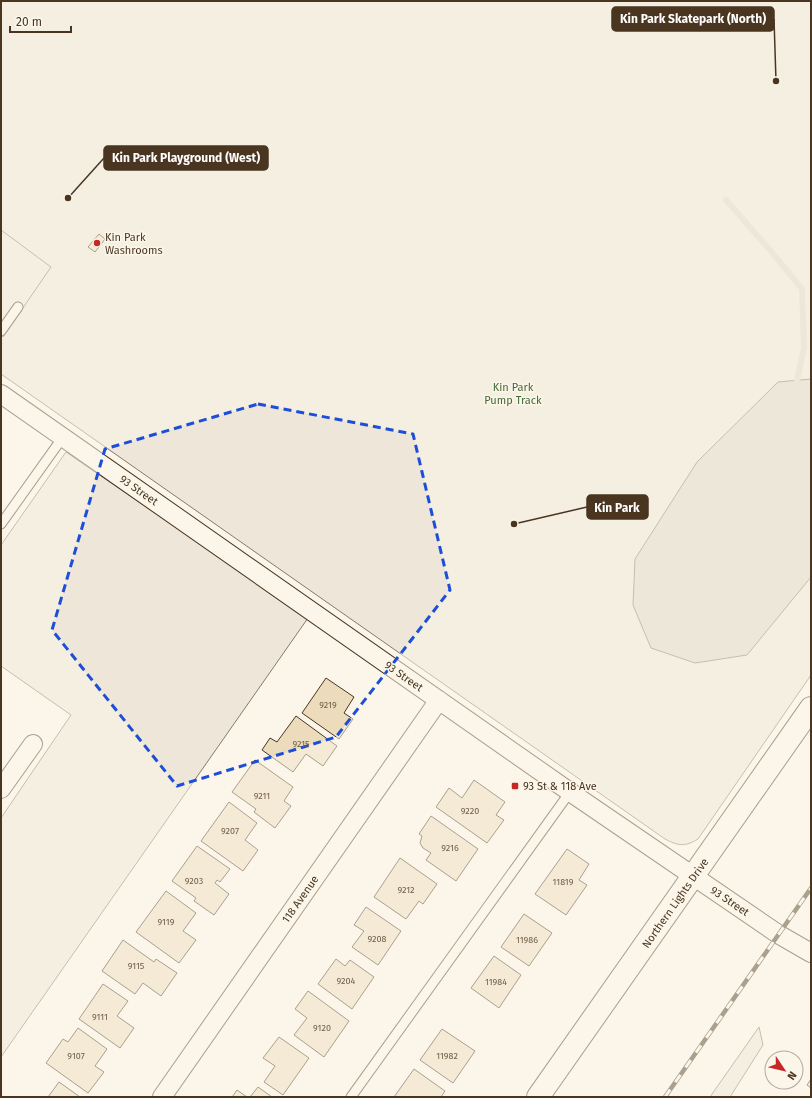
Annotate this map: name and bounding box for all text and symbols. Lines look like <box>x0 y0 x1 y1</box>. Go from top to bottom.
callout: Kin Park Skatepark (North) <box>612 7 774 31</box>
scale bar <box>10 8 71 34</box>
text: Kin Park Skatepark (North) <box>620 12 766 26</box>
text: 20 m <box>16 15 42 29</box>
callout: Kin Park Playground (West) <box>104 146 268 170</box>
text: Kin Park Playground (West) <box>112 151 260 165</box>
place label: Kin Park Washrooms <box>105 231 163 257</box>
marker: Kin Park Washrooms <box>92 238 102 248</box>
park label: Kin Park Pump Track <box>484 381 542 407</box>
street label: 93 Street <box>117 473 160 508</box>
callout: Kin Park <box>587 495 648 519</box>
text: Kin Park <box>594 501 640 515</box>
street label: 93 Street <box>382 659 425 694</box>
house number: 9219 <box>319 700 337 710</box>
house number: 9215 <box>292 739 310 749</box>
place label: 93 St & 118 Ave <box>523 780 597 793</box>
marker: 93 St & 118 Ave <box>510 781 520 791</box>
house number: 9211 <box>254 791 270 801</box>
house number: 9220 <box>461 806 479 816</box>
house number: 9207 <box>221 826 239 836</box>
house number: 9216 <box>441 843 459 853</box>
street label: Northern Lights Drive <box>639 856 711 951</box>
street label: 118 Avenue <box>279 873 321 925</box>
house number: 9203 <box>185 876 203 886</box>
house number: 11819 <box>553 877 574 887</box>
street label: 93 Street <box>708 884 752 919</box>
house number: 9212 <box>397 885 415 895</box>
house number: 9119 <box>158 917 175 927</box>
house number: 9208 <box>368 934 387 944</box>
house number: 11986 <box>516 935 538 945</box>
house number: 9115 <box>128 961 145 971</box>
house number: 9204 <box>337 976 356 986</box>
house number: 11984 <box>485 977 507 987</box>
house number: 9111 <box>92 1012 108 1022</box>
house number: 9120 <box>313 1023 331 1033</box>
north arrow <box>764 1050 804 1090</box>
house number: 9107 <box>67 1051 85 1061</box>
house number: 11982 <box>436 1051 458 1061</box>
text: N <box>784 1069 799 1082</box>

